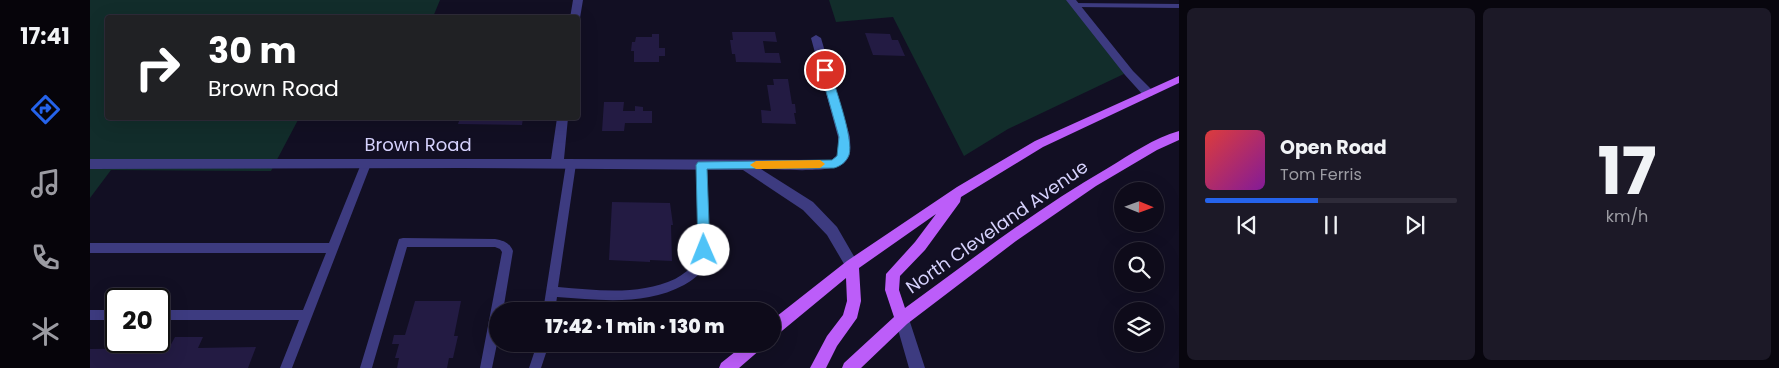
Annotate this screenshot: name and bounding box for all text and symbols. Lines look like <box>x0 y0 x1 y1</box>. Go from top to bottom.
text: 17:41 <box>20 21 70 52</box>
text: 30 m <box>208 26 296 75</box>
icon: right <box>125 35 190 100</box>
pin <box>804 49 846 91</box>
icon: arrive <box>811 56 839 84</box>
text: Brown Road <box>208 73 339 104</box>
icon: directions <box>28 92 63 127</box>
text: 17 <box>1597 126 1657 217</box>
street label: Brown Road <box>364 132 472 157</box>
text: Open Road <box>1280 134 1387 161</box>
street label: North Cleveland Avenue <box>901 154 1093 299</box>
text: Tom Ferris <box>1280 163 1362 186</box>
icon: music <box>28 166 63 201</box>
north arrow <box>1114 182 1164 232</box>
map controls <box>1114 182 1164 352</box>
text: km/h <box>1606 205 1648 228</box>
icon: previous <box>1233 211 1261 239</box>
icon: pause <box>1317 211 1345 239</box>
icon: next <box>1401 211 1429 239</box>
position arrow <box>677 223 729 275</box>
icon: phone <box>28 240 63 275</box>
button: search <box>1114 242 1164 292</box>
speed limit sign: 20 <box>105 288 170 353</box>
button: layers <box>1114 302 1164 352</box>
text: 17:42 · 1 min · 130 m <box>545 313 725 340</box>
icon: climate <box>28 314 63 349</box>

